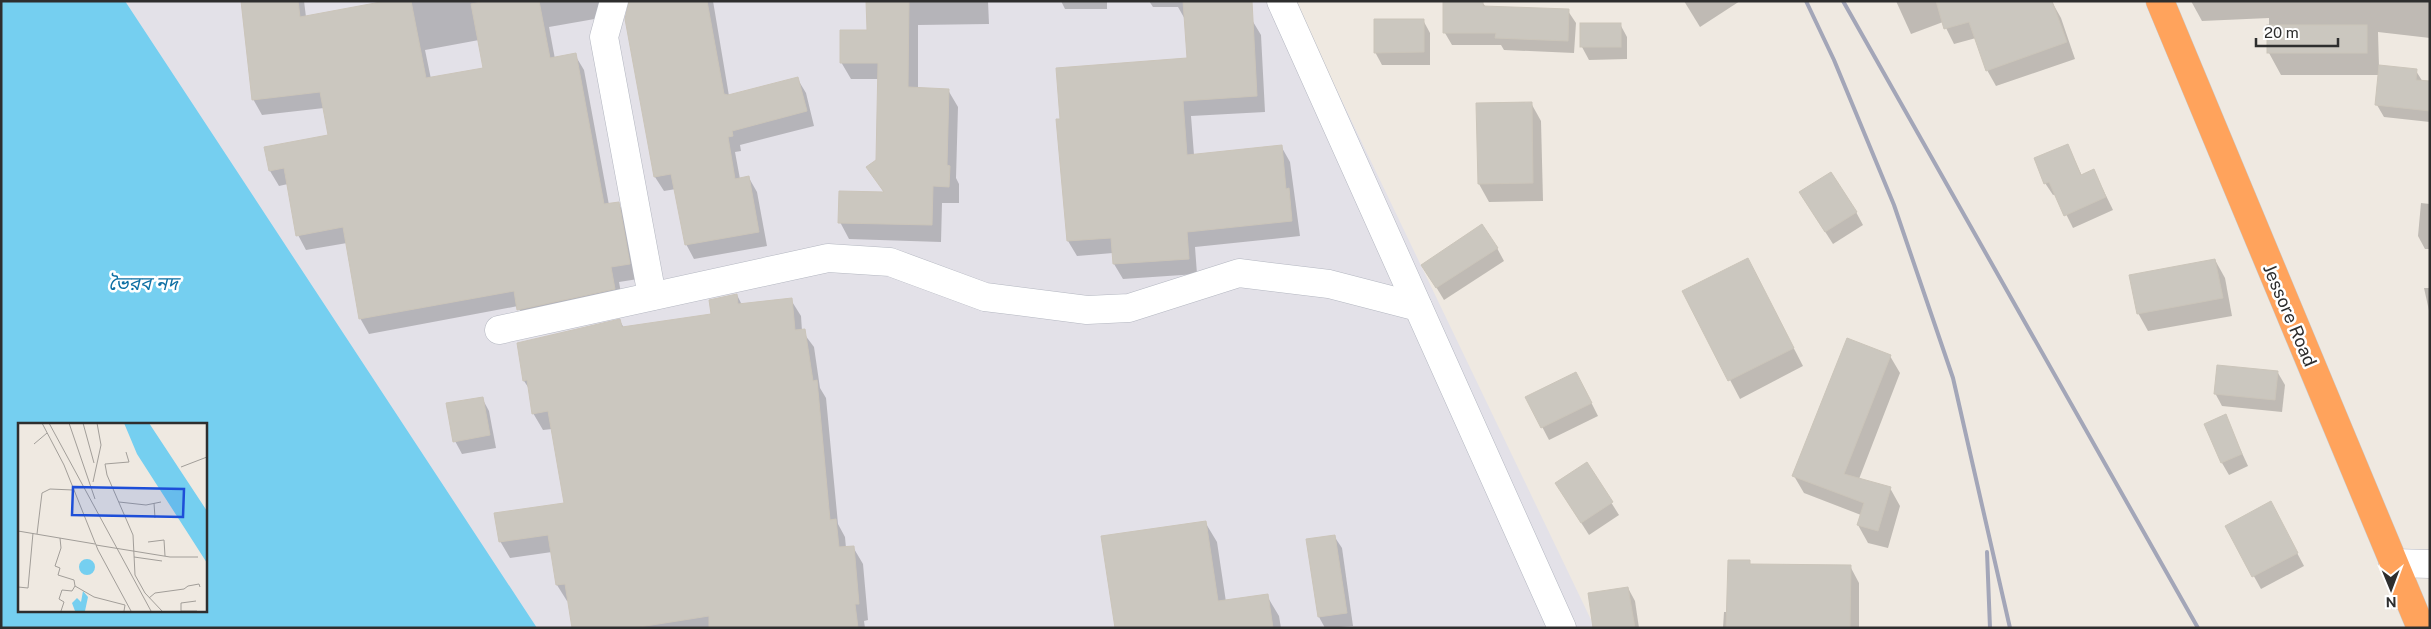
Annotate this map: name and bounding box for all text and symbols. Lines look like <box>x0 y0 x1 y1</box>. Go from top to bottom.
scale bar <box>2256 15 2338 47</box>
text: 20 m <box>2264 24 2299 41</box>
street label: Jessore Road <box>2259 261 2321 369</box>
water label: ভৈরব নদ <box>108 272 181 294</box>
inset map <box>18 423 206 612</box>
north arrow <box>2366 564 2416 614</box>
text: N <box>2386 594 2397 610</box>

